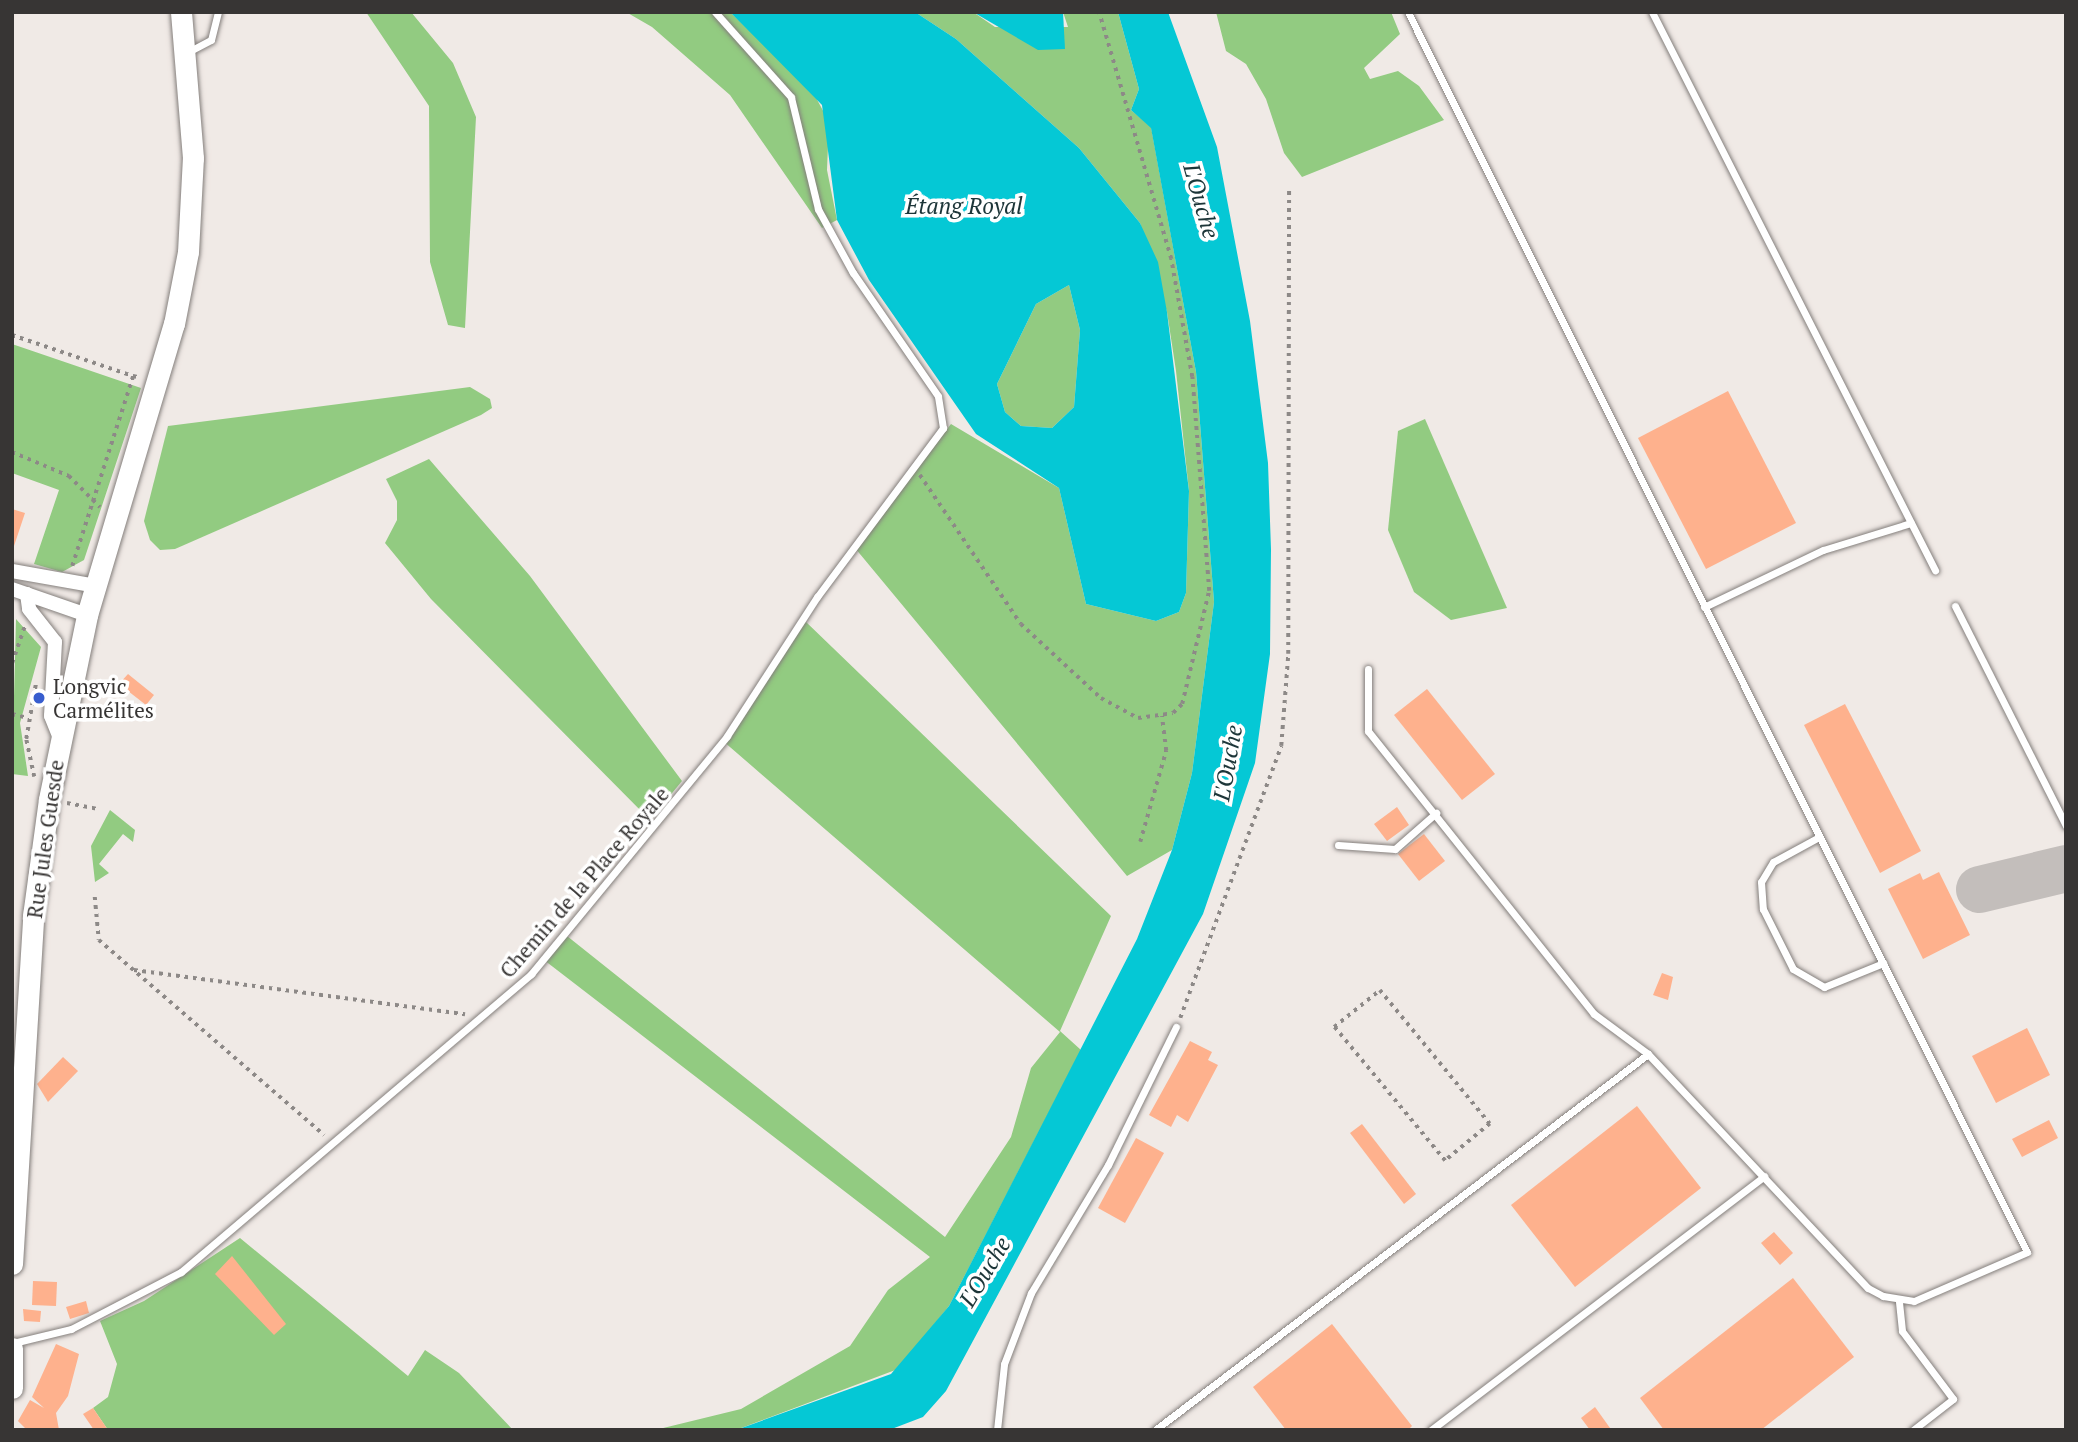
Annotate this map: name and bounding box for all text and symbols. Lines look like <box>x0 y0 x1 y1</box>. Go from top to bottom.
water label: L'Ouche <box>1177 160 1225 242</box>
water label: Étang Royal <box>905 192 1023 220</box>
place label: Longvic Carmélites <box>53 673 154 723</box>
marker: Longvic Carmélites <box>31 690 47 706</box>
water label: L'Ouche <box>1208 723 1248 803</box>
street label: Rue Jules Guesde <box>21 758 69 920</box>
street label: Chemin de la Place Royale <box>494 781 674 983</box>
water label: L'Ouche <box>953 1232 1017 1312</box>

